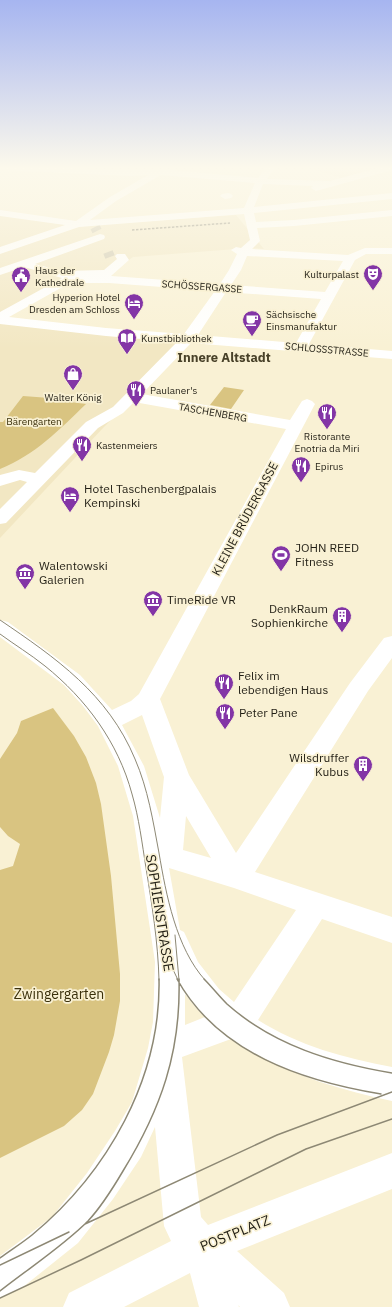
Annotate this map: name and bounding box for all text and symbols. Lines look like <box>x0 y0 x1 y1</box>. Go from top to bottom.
theatre icon: Kulturpalast <box>362 263 384 291</box>
place label: Haus der Kathedrale <box>35 264 85 289</box>
public building icon: Haus der Kathedrale <box>10 265 32 293</box>
place label: Kulturpalast <box>304 268 359 281</box>
street label: SCHÖSSERGASSE <box>161 277 243 296</box>
place label: Hyperion Hotel Dresden am Schloss <box>29 291 120 316</box>
hotel icon: Hyperion Hotel Dresden am Schloss <box>123 292 145 320</box>
place label: Sächsische Einsmanufaktur <box>266 308 337 333</box>
cafe icon: Sächsische Einsmanufaktur <box>241 309 263 337</box>
library icon: Kunstbibliothek <box>116 327 138 355</box>
place label: Kunstbibliothek <box>141 332 213 345</box>
street label: SCHLOSSSTRASSE <box>285 339 369 360</box>
district label: Innere Altstadt <box>177 349 271 366</box>
shop icon: Walter König <box>62 363 84 391</box>
restaurant icon: Paulaner's <box>125 379 147 407</box>
place label: Paulaner's <box>150 384 198 397</box>
place label: Walter König <box>45 391 102 404</box>
street label: TASCHENBERG <box>178 400 248 425</box>
restaurant icon: Ristorante Enotria da Miri <box>316 402 338 430</box>
park label: Bärengarten <box>6 415 62 428</box>
place label: Ristorante Enotria da Miri <box>295 430 359 455</box>
restaurant icon: Kastenmeiers <box>71 434 93 462</box>
place label: Kastenmeiers <box>96 439 158 452</box>
restaurant icon: Epirus <box>290 455 312 483</box>
street label: KLEINE BRÜDERGASSE <box>208 459 281 578</box>
place label: Epirus <box>315 460 343 473</box>
place label: Hotel Taschenbergpalais Kempinski <box>84 481 217 510</box>
hotel icon: Hotel Taschenbergpalais Kempinski <box>59 485 81 513</box>
place label: JOHN REED Fitness <box>295 540 359 569</box>
sports icon: JOHN REED Fitness <box>270 544 292 572</box>
place label: Walentowski Galerien <box>39 558 108 587</box>
museum icon: Walentowski Galerien <box>14 562 36 590</box>
museum icon: TimeRide VR <box>142 589 164 617</box>
place label: TimeRide VR <box>167 592 236 607</box>
place label: DenkRaum Sophienkirche <box>251 601 328 630</box>
building icon: DenkRaum Sophienkirche <box>331 605 353 633</box>
place label: Felix im lebendigen Haus <box>238 668 328 697</box>
restaurant icon: Felix im lebendigen Haus <box>213 672 235 700</box>
restaurant icon: Peter Pane <box>214 702 236 730</box>
place label: Peter Pane <box>239 705 298 720</box>
place label: Wilsdruffer Kubus <box>289 750 350 779</box>
building icon: Wilsdruffer Kubus <box>352 754 374 782</box>
street label: SOPHIENSTRASSE <box>142 853 178 973</box>
park label: Zwingergarten <box>14 985 104 1003</box>
street label: POSTPLATZ <box>197 1211 273 1255</box>

